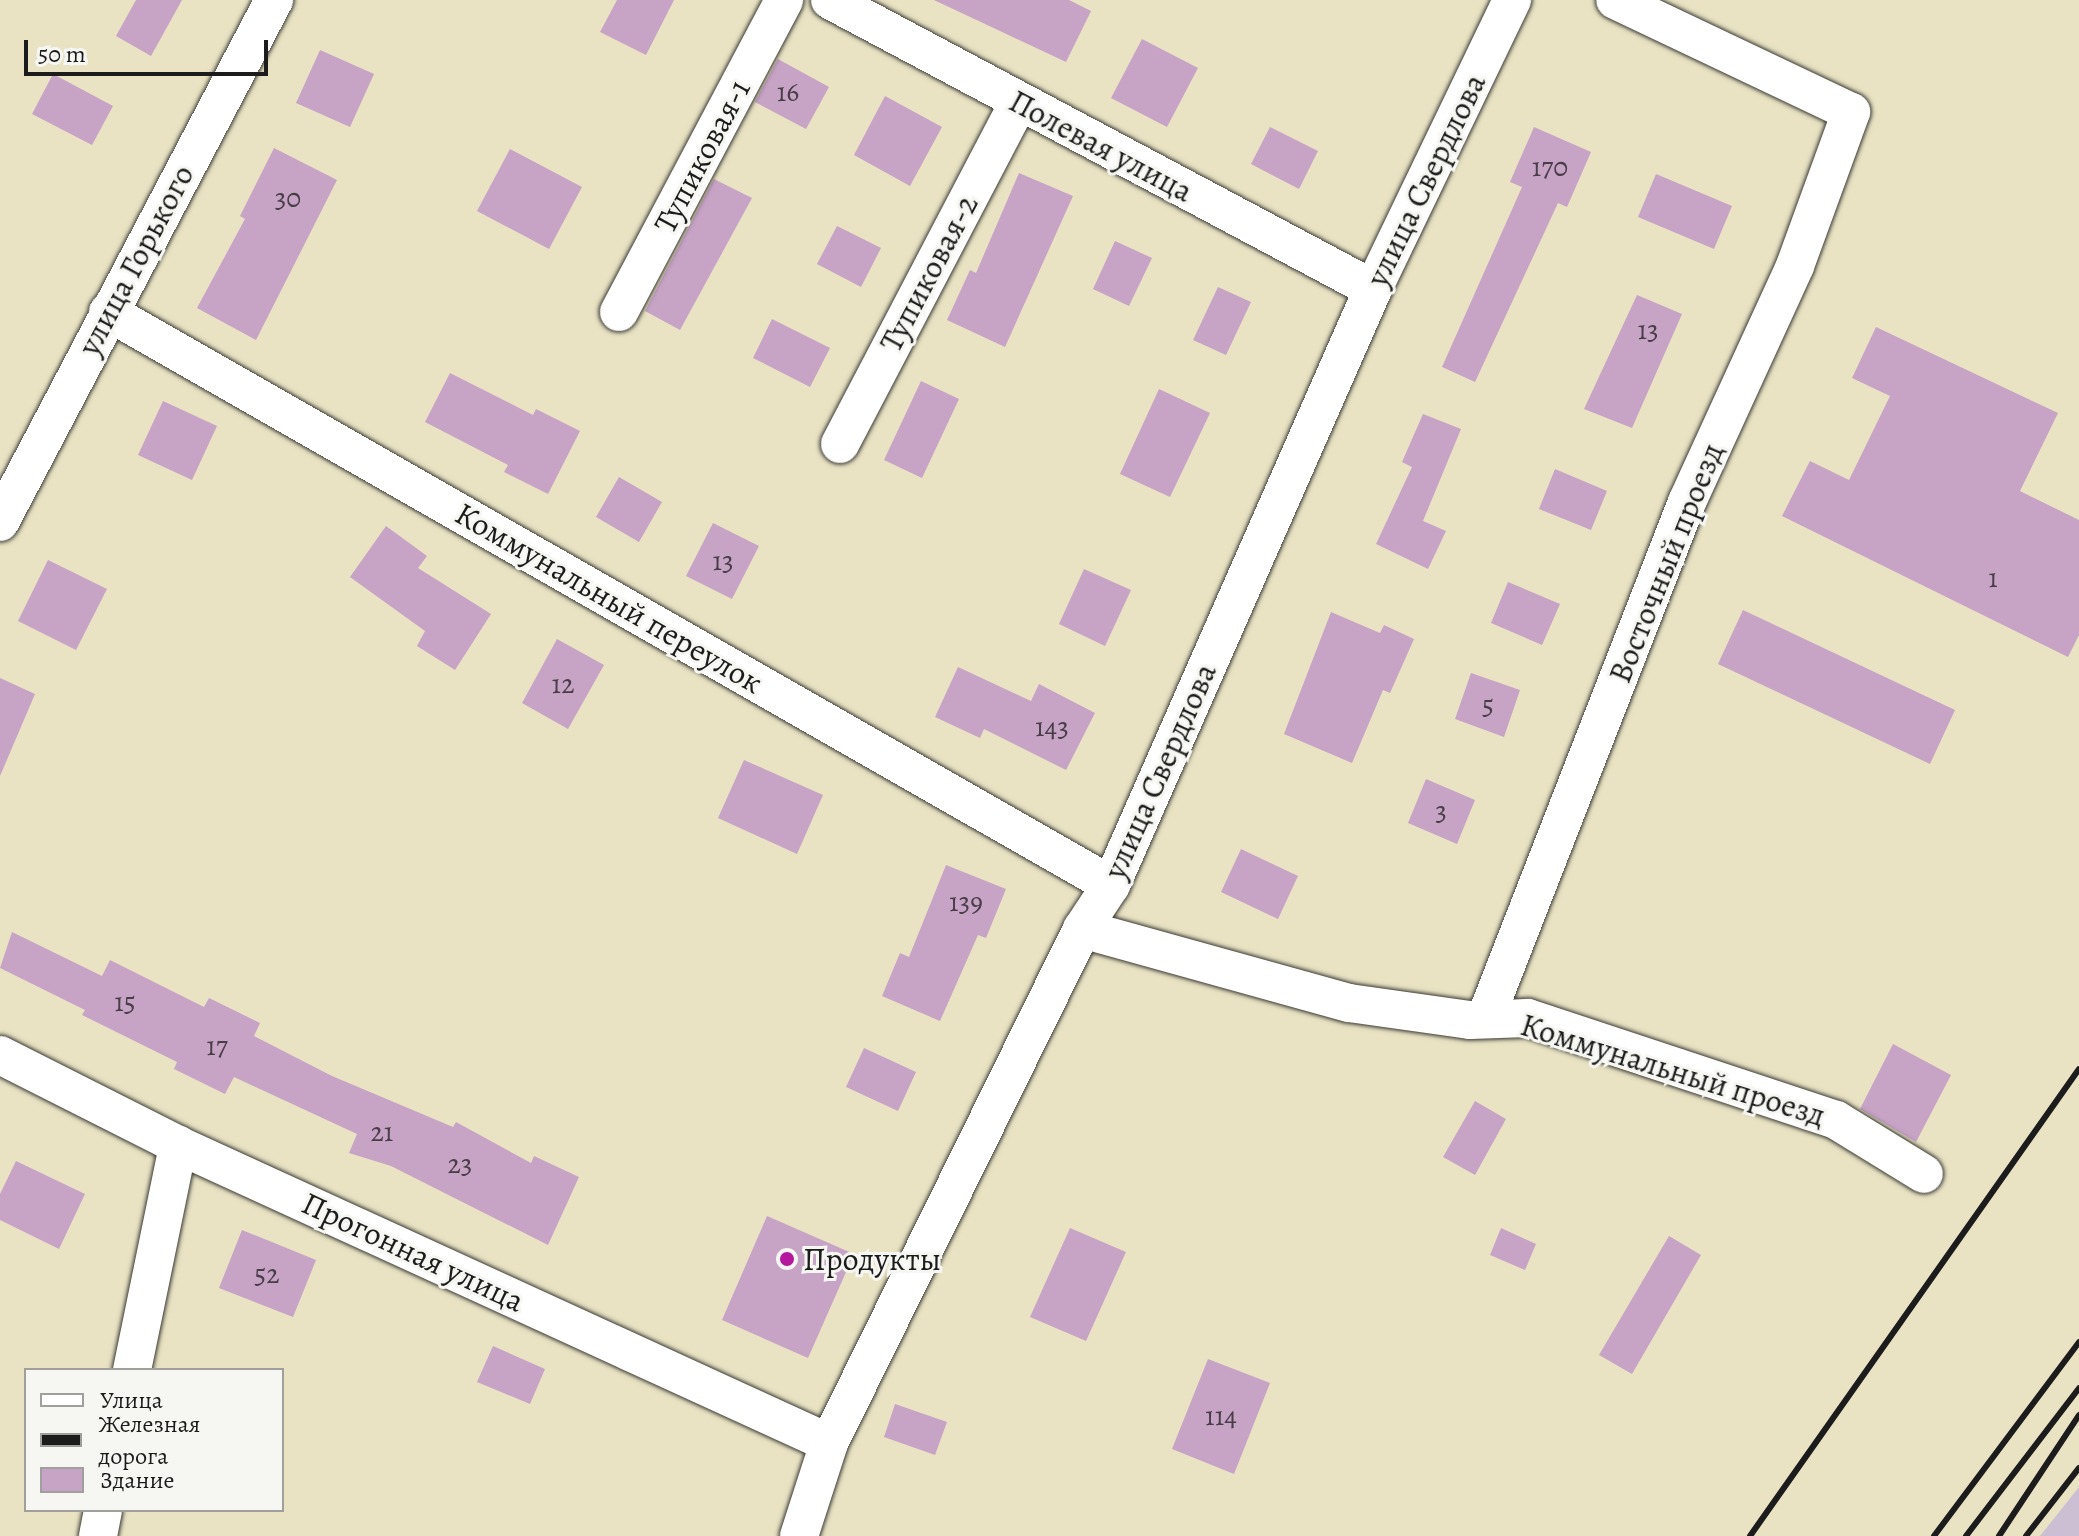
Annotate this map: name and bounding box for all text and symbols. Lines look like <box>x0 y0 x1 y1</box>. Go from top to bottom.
scale bar <box>28 24 272 74</box>
text: 50 m <box>38 38 86 70</box>
street label: улица Свердлова <box>1358 67 1494 293</box>
street label: Тупиковая-1 <box>646 73 758 239</box>
house number: 16 <box>777 75 799 109</box>
street label: Полевая улица <box>1003 82 1199 210</box>
house number: 170 <box>1532 150 1568 184</box>
street label: улица Горького <box>70 158 202 362</box>
house number: 30 <box>275 181 301 215</box>
street label: Тупиковая-2 <box>872 188 986 358</box>
house number: 13 <box>1637 313 1659 347</box>
street label: Восточный проезд <box>1600 438 1732 688</box>
street label: Коммунальный переулок <box>448 494 770 702</box>
house number: 13 <box>712 544 734 578</box>
house number: 1 <box>1988 561 1998 595</box>
street label: улица Свердлова <box>1095 657 1225 885</box>
house number: 12 <box>552 667 574 701</box>
house number: 5 <box>1482 688 1494 722</box>
house number: 143 <box>1035 710 1069 744</box>
house number: 3 <box>1435 794 1447 828</box>
house number: 139 <box>949 885 983 919</box>
house number: 15 <box>114 985 136 1019</box>
street label: Коммунальный проезд <box>1516 1005 1830 1135</box>
house number: 17 <box>206 1029 228 1063</box>
house number: 21 <box>371 1115 393 1149</box>
house number: 23 <box>448 1147 472 1181</box>
street label: Прогонная улица <box>296 1184 530 1320</box>
place label: Продукты <box>803 1240 941 1278</box>
marker: Продукты <box>778 1250 796 1268</box>
house number: 52 <box>254 1257 280 1291</box>
legend <box>24 1368 284 1512</box>
text: Улица <box>100 1384 163 1416</box>
house number: 114 <box>1205 1399 1237 1433</box>
text: Железная дорога <box>98 1408 200 1472</box>
text: Здание <box>100 1464 175 1496</box>

